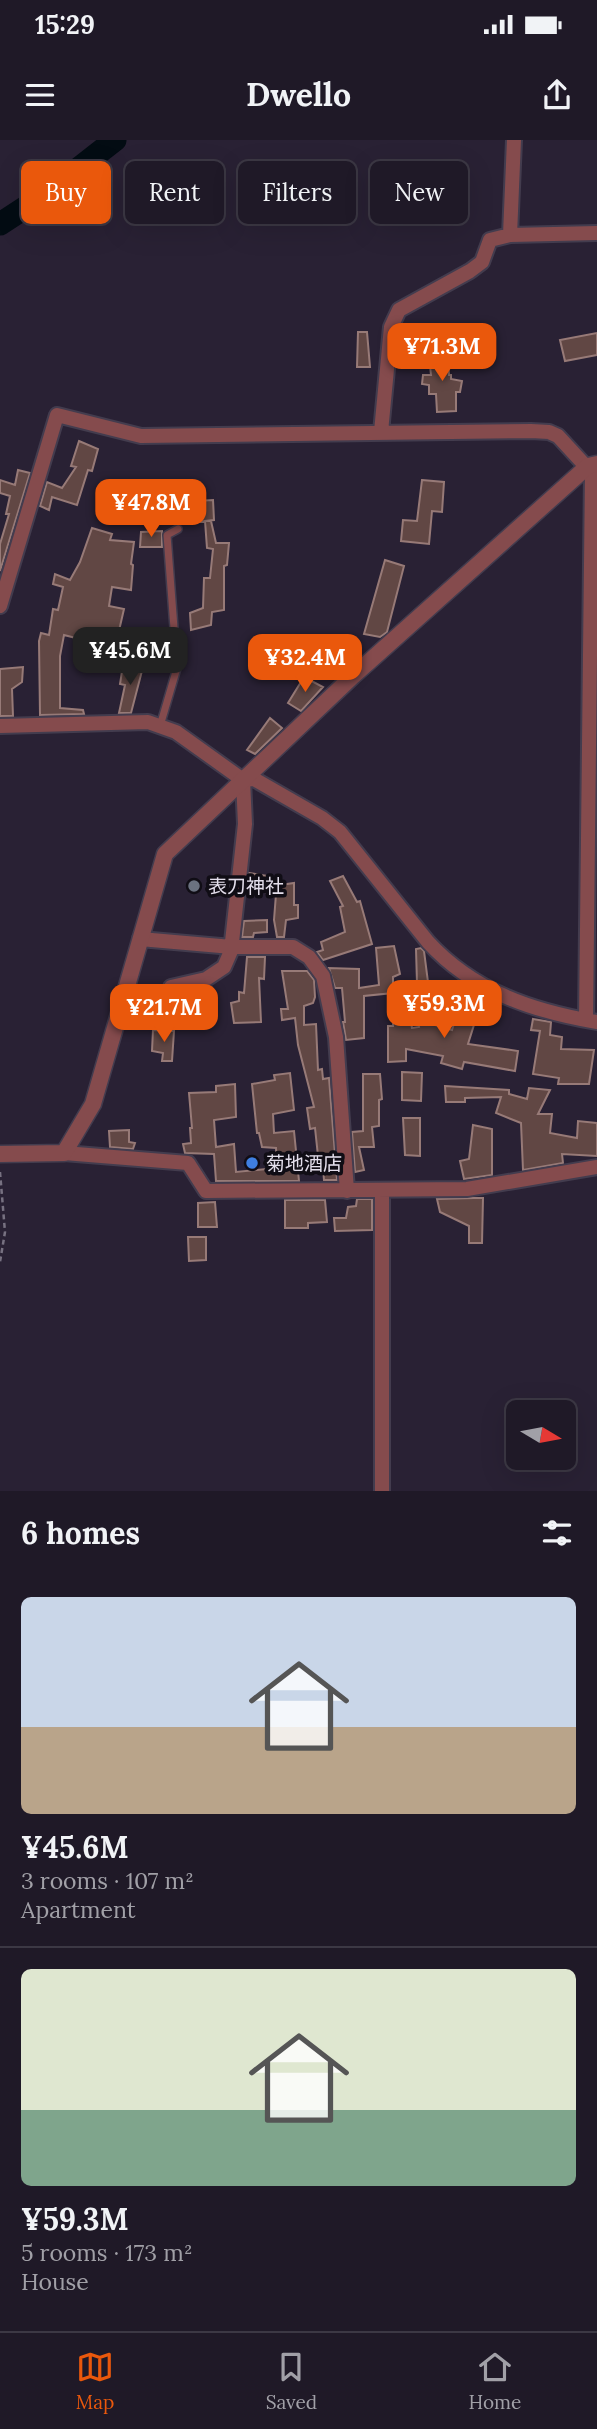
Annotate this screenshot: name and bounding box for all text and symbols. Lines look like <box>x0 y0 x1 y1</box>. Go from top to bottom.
text: 15:29 <box>35 8 95 41</box>
text: Dwello <box>246 74 351 115</box>
icon: menu <box>21 76 59 114</box>
icon: share <box>538 76 576 114</box>
chip: Buy <box>21 161 111 224</box>
chip: Rent <box>125 161 224 224</box>
chip: Filters <box>238 161 356 224</box>
chip: New <box>370 161 468 224</box>
pin: ¥71.3M <box>385 324 499 383</box>
text: ¥71.3M <box>403 331 481 360</box>
pin: ¥47.8M <box>94 480 208 539</box>
text: ¥47.8M <box>111 487 191 516</box>
pin: ¥45.6M <box>73 628 187 687</box>
pin: ¥32.4M <box>248 634 362 694</box>
text: ¥45.6M <box>89 635 171 664</box>
text: ¥32.4M <box>264 642 346 671</box>
place label: 表刀神社 <box>208 874 284 898</box>
marker: 表刀神社 <box>186 878 202 894</box>
pin: ¥59.3M <box>387 981 501 1040</box>
pin: ¥21.7M <box>107 984 221 1044</box>
text: ¥59.3M <box>403 988 485 1017</box>
text: ¥21.7M <box>126 992 202 1021</box>
place label: 菊地酒店 <box>266 1151 342 1175</box>
marker: 菊地酒店 <box>244 1155 260 1171</box>
north arrow <box>506 1400 576 1470</box>
map controls <box>506 1400 576 1470</box>
text: 6 homes <box>21 1514 140 1552</box>
icon: filters <box>538 1514 576 1552</box>
icon: home <box>236 1643 362 1769</box>
text: ¥45.6M <box>21 1828 129 1866</box>
text: 3 rooms · 107 m² <box>21 1866 194 1895</box>
text: Apartment <box>21 1895 136 1924</box>
icon: home <box>236 2015 362 2141</box>
text: ¥59.3M <box>21 2200 129 2238</box>
text: 5 rooms · 173 m² <box>21 2238 193 2267</box>
text: House <box>21 2267 89 2296</box>
tab: Map <box>76 2348 114 2414</box>
tab: Saved <box>266 2348 317 2414</box>
tab: Home <box>468 2348 521 2414</box>

